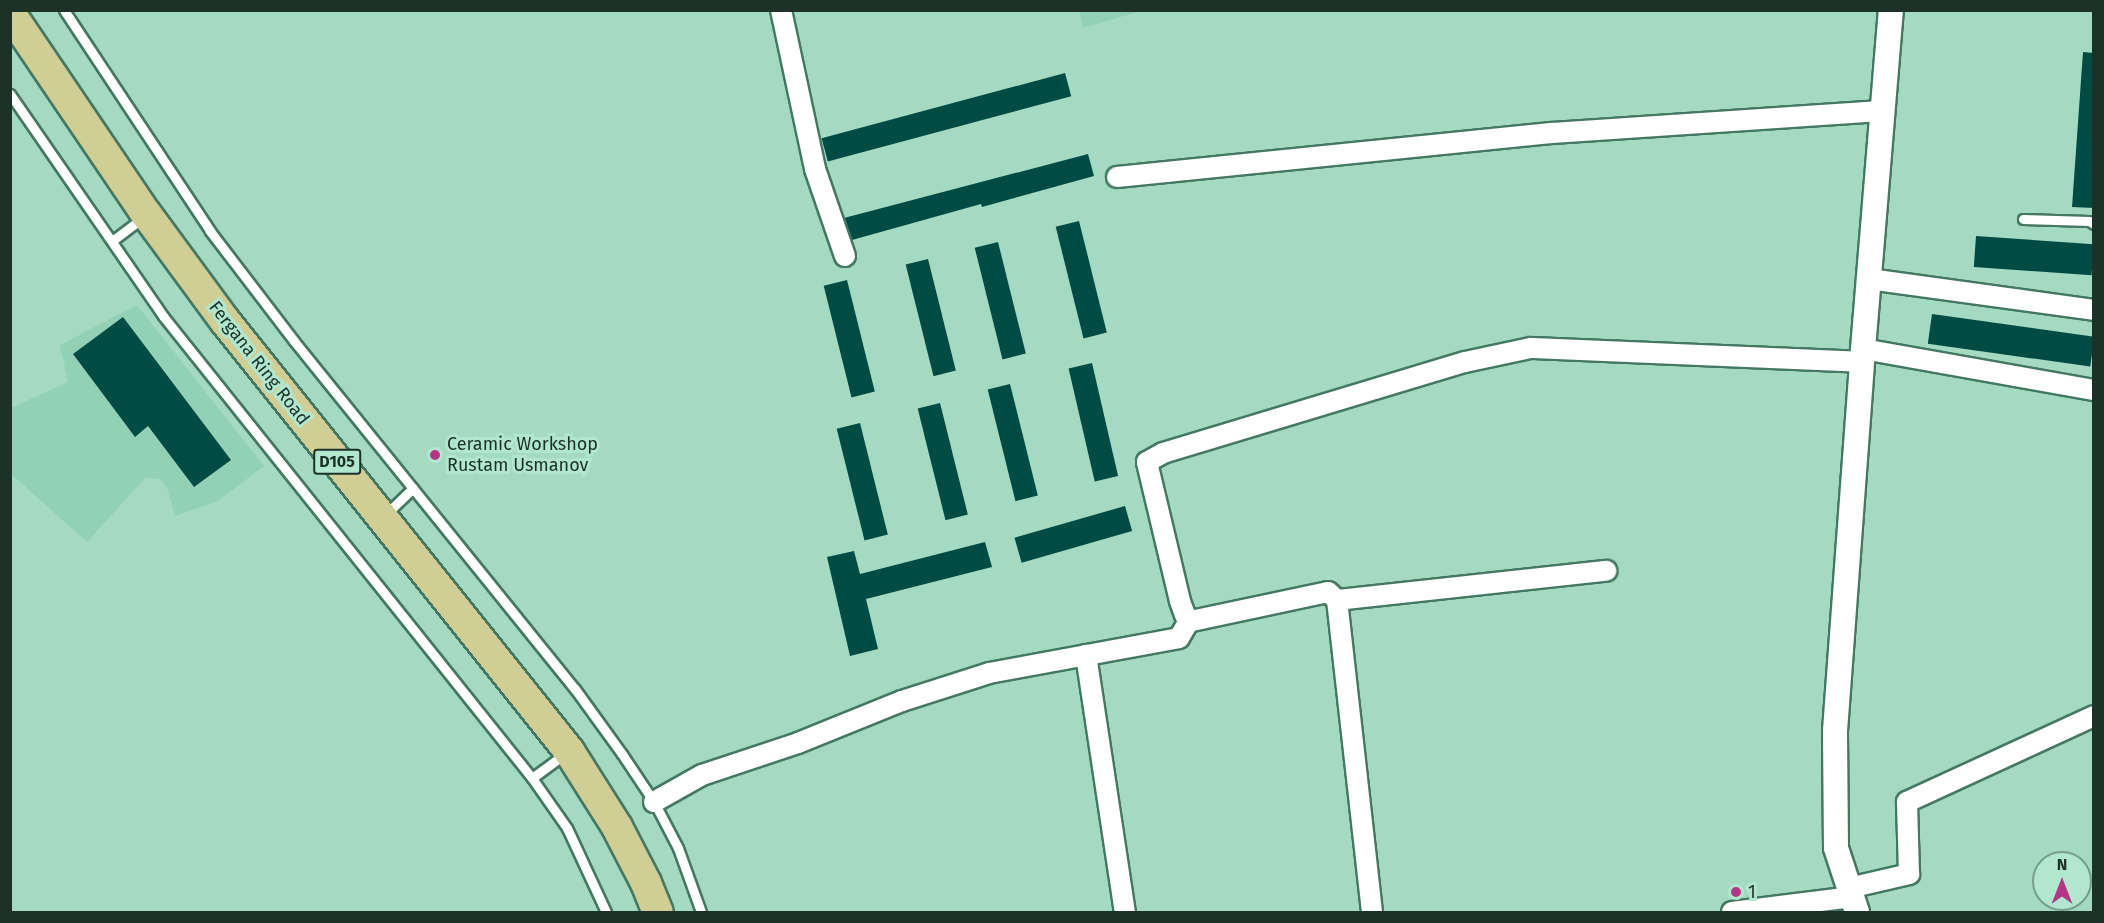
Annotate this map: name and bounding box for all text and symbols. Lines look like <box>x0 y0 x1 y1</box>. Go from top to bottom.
street label: Fergana Ring Road <box>204 297 314 429</box>
place label: Ceramic Workshop Rustam Usmanov <box>447 434 598 476</box>
marker: Ceramic Workshop Rustam Usmanov <box>428 448 442 462</box>
road number: D105 <box>313 449 361 475</box>
north arrow <box>2032 851 2092 911</box>
text: N <box>2057 855 2067 874</box>
place label: 1 <box>1748 881 1756 903</box>
marker: 1 <box>1729 885 1743 899</box>

